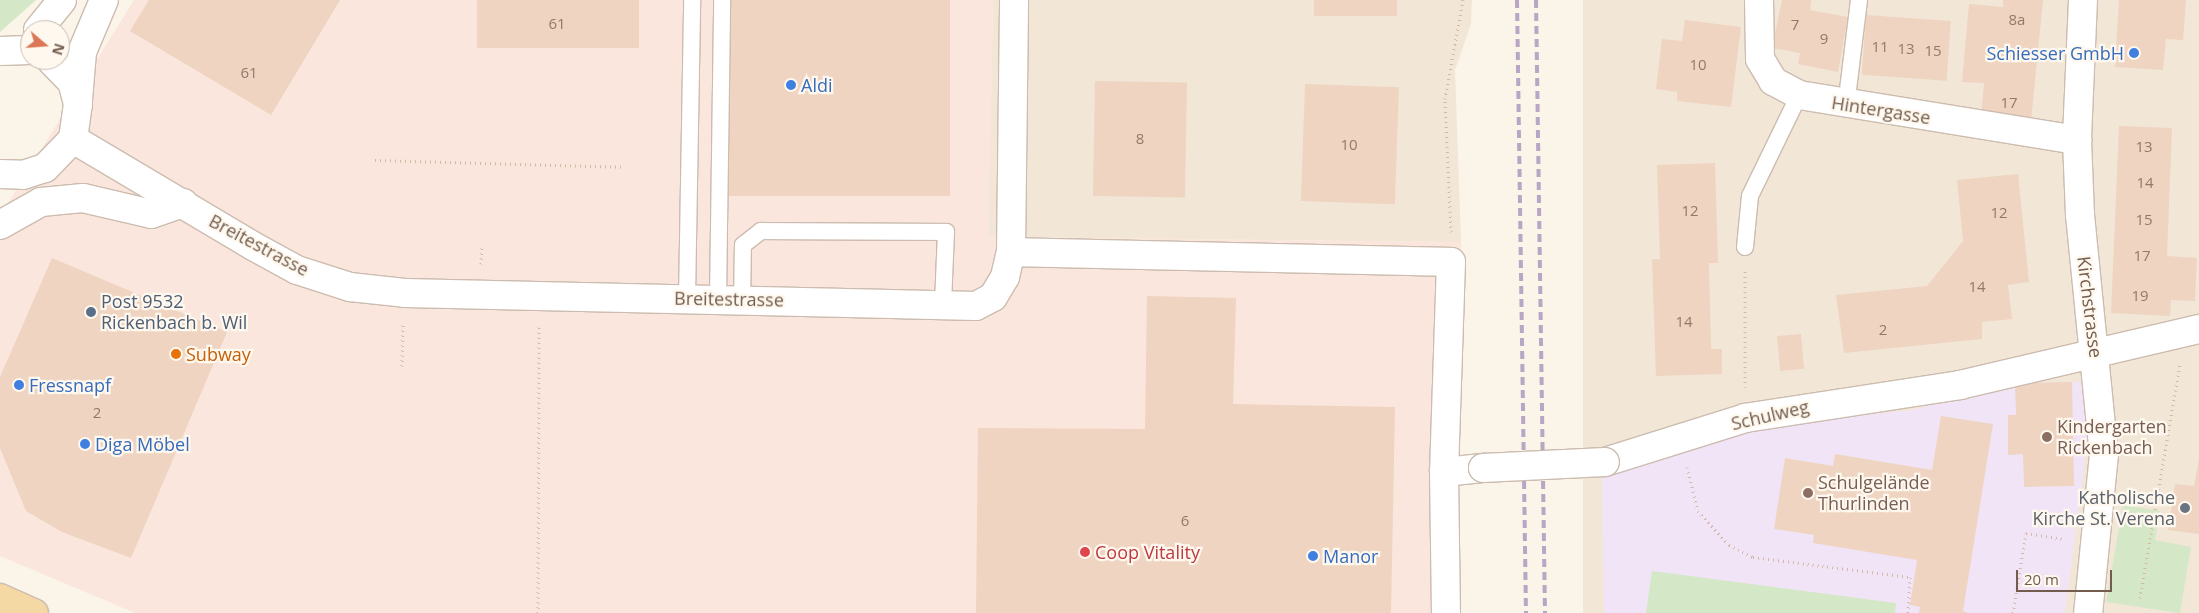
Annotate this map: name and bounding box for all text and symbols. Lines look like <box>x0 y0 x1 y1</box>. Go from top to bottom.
house number: 8a <box>2009 11 2025 29</box>
house number: 61 <box>548 15 566 33</box>
house number: 7 <box>1791 16 1799 34</box>
north arrow <box>20 20 70 70</box>
house number: 9 <box>1820 30 1828 48</box>
house number: 11 <box>1871 38 1889 56</box>
house number: 13 <box>1897 40 1915 58</box>
text: N <box>48 41 70 58</box>
house number: 15 <box>1924 42 1942 60</box>
place label: Schiesser GmbH <box>1986 42 2124 64</box>
marker: Schiesser GmbH <box>2128 47 2140 59</box>
house number: 10 <box>1689 56 1707 74</box>
house number: 61 <box>240 64 258 82</box>
place label: Aldi <box>801 74 832 96</box>
marker: Aldi <box>785 79 797 91</box>
street label: Hintergasse <box>1830 92 1932 128</box>
house number: 17 <box>2000 94 2018 112</box>
house number: 8 <box>1136 130 1144 148</box>
house number: 10 <box>1340 136 1358 154</box>
house number: 13 <box>2135 138 2153 156</box>
house number: 14 <box>2136 174 2154 192</box>
house number: 12 <box>1681 202 1699 220</box>
house number: 12 <box>1990 204 2008 222</box>
street label: Breitestrasse <box>205 210 313 280</box>
house number: 15 <box>2135 211 2153 229</box>
house number: 17 <box>2133 247 2151 265</box>
street label: Kirchstrasse <box>2073 255 2107 359</box>
house number: 14 <box>1968 278 1986 296</box>
street label: Breitestrasse <box>674 287 784 311</box>
house number: 19 <box>2131 287 2149 305</box>
place label: Post 9532 Rickenbach b. Wil <box>101 291 247 334</box>
marker: Post 9532 Rickenbach b. Wil <box>85 306 97 318</box>
house number: 14 <box>1675 313 1693 331</box>
house number: 2 <box>1879 321 1887 339</box>
place label: Subway <box>186 343 251 365</box>
marker: Subway <box>170 348 182 360</box>
place label: Fressnapf <box>29 374 111 396</box>
marker: Fressnapf <box>13 379 25 391</box>
street label: Schulweg <box>1729 396 1811 434</box>
house number: 2 <box>93 404 101 422</box>
place label: Kindergarten Rickenbach <box>2057 416 2167 458</box>
marker: Kindergarten Rickenbach <box>2041 431 2053 443</box>
place label: Diga Möbel <box>95 433 190 455</box>
marker: Diga Möbel <box>79 438 91 450</box>
place label: Schulgelände Thurlinden <box>1818 472 1930 514</box>
marker: Schulgelände Thurlinden <box>1802 487 1814 499</box>
place label: Katholische Kirche St. Verena <box>2033 487 2175 530</box>
marker: Katholische Kirche St. Verena <box>2179 502 2191 514</box>
house number: 6 <box>1181 512 1189 530</box>
place label: Coop Vitality <box>1095 541 1200 563</box>
place label: Manor <box>1323 545 1378 567</box>
marker: Coop Vitality <box>1079 546 1091 558</box>
marker: Manor <box>1307 550 1319 562</box>
scale bar <box>2019 560 2115 592</box>
text: 20 m <box>2024 569 2059 589</box>

